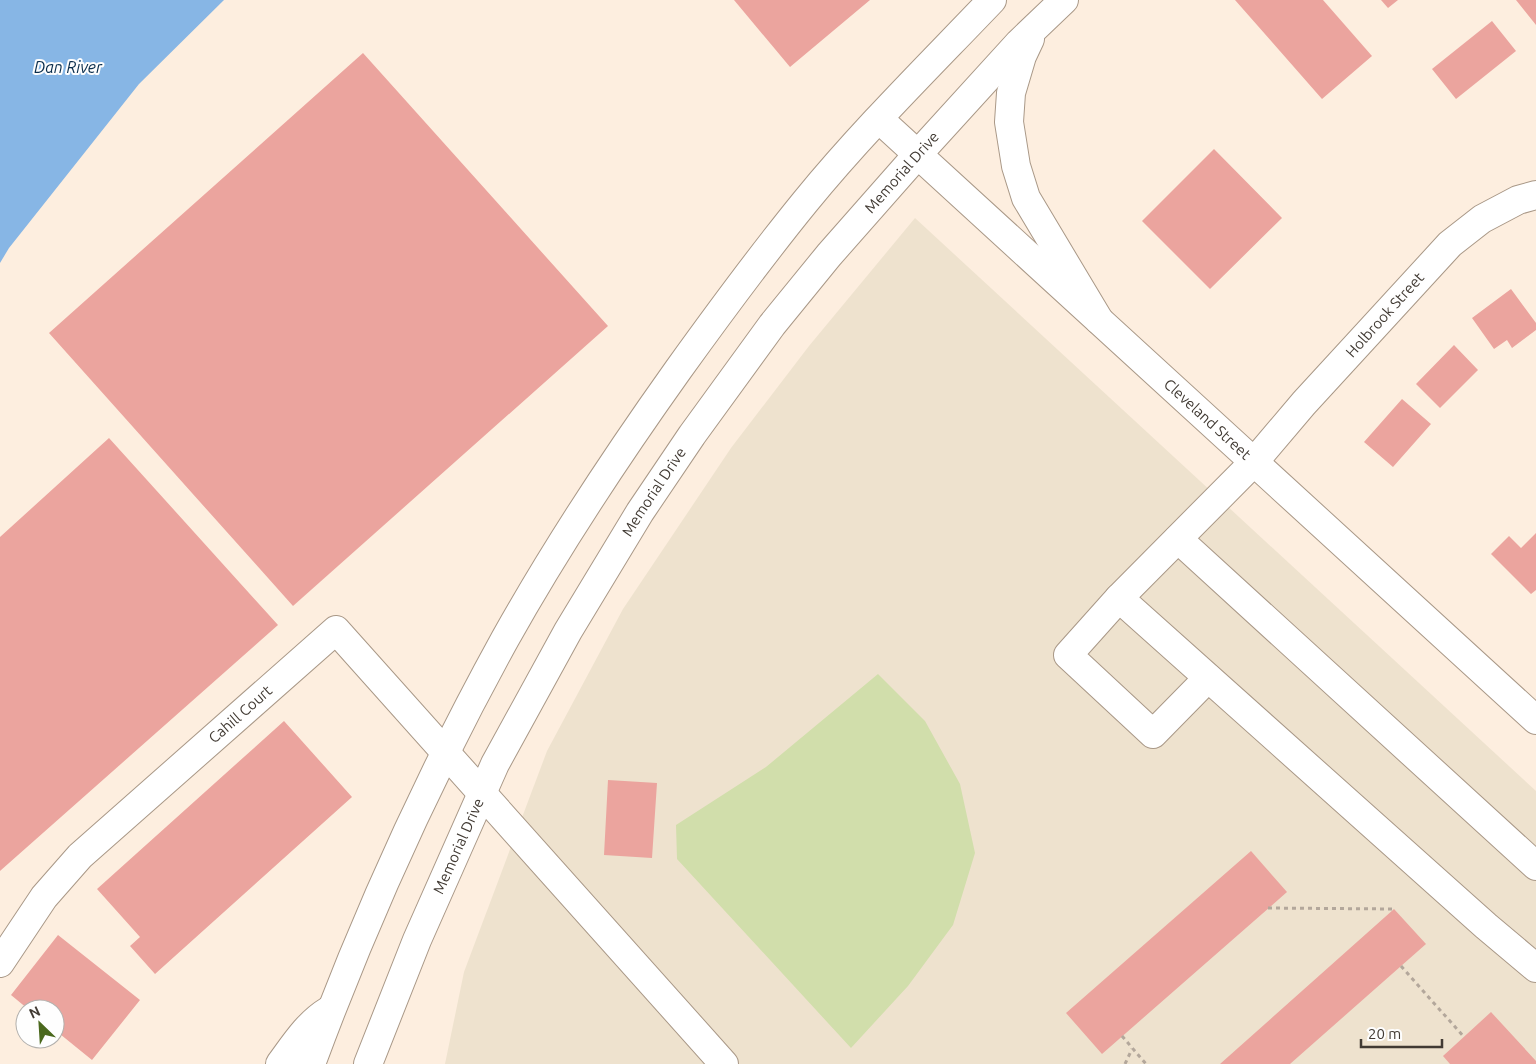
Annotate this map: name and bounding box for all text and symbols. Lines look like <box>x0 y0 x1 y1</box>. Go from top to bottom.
water label: Dan River <box>34 58 103 76</box>
street label: Memorial Drive <box>861 128 942 216</box>
street label: Holbrook Street <box>1342 269 1427 361</box>
street label: Cleveland Street <box>1161 375 1255 463</box>
street label: Memorial Drive <box>618 444 689 539</box>
street label: Cahill Court <box>205 681 275 746</box>
street label: Memorial Drive <box>430 795 487 896</box>
north arrow <box>15 999 65 1049</box>
text: N <box>26 1003 43 1022</box>
scale bar <box>1361 1016 1442 1048</box>
text: 20 m <box>1368 1025 1401 1042</box>

